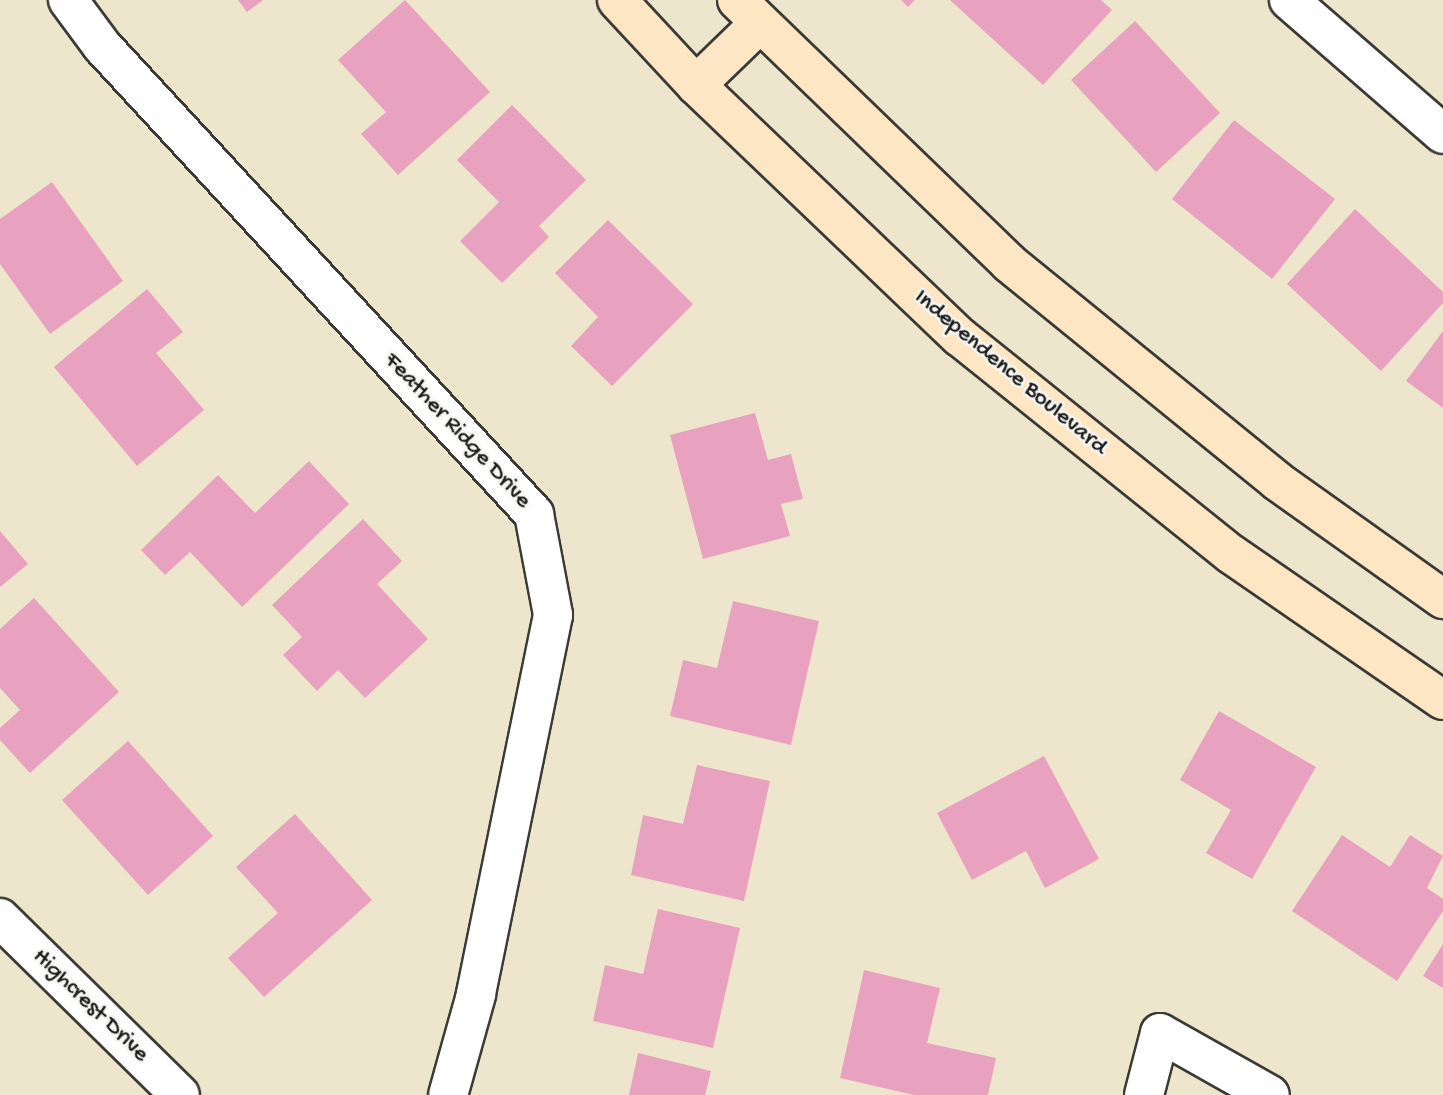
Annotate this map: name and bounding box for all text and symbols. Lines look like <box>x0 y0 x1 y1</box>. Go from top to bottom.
street label: Independence Boulevard <box>908 284 1112 462</box>
street label: Feather Ridge Drive <box>377 347 537 515</box>
street label: Highcrest Drive <box>26 943 154 1069</box>

